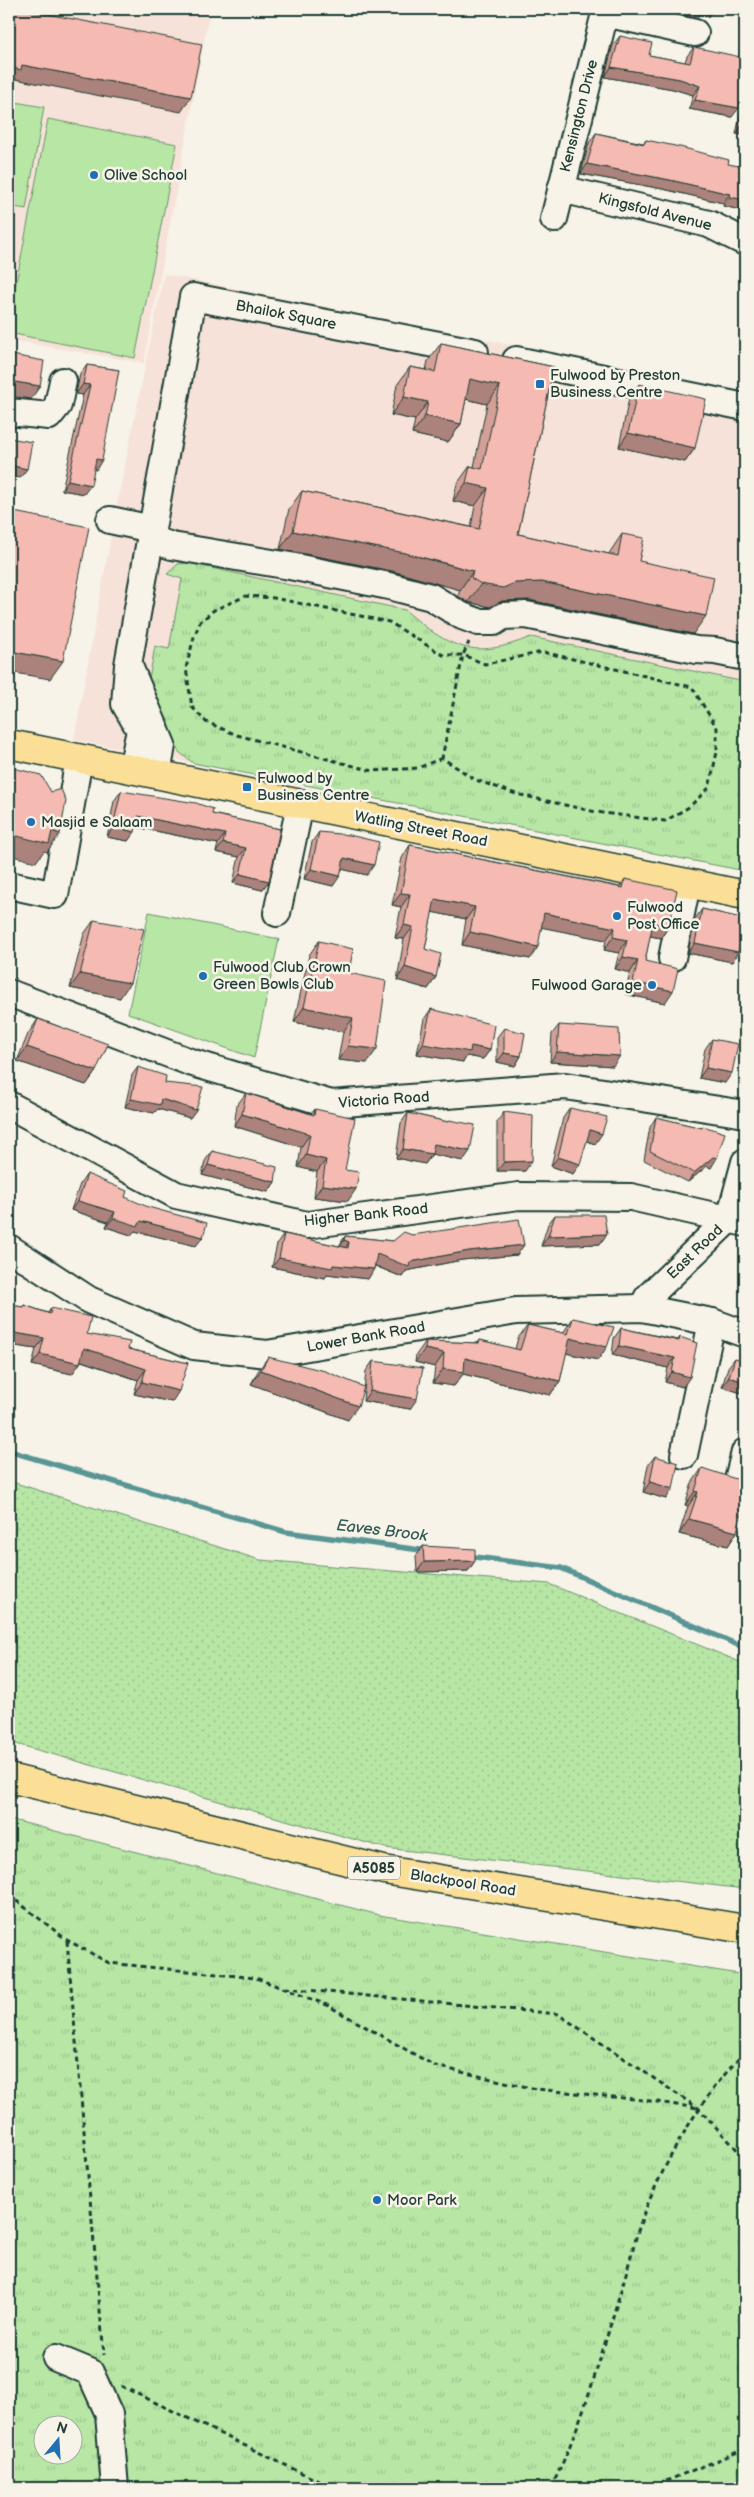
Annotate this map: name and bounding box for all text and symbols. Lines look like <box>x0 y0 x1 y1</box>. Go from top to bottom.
street label: Kensington Drive <box>556 58 602 174</box>
place label: Olive School <box>104 166 187 185</box>
marker: Olive School <box>88 169 100 181</box>
street label: Kingsfold Avenue <box>596 189 714 235</box>
street label: Bhailok Square <box>234 296 338 334</box>
place label: Fulwood by Preston Business Centre <box>550 366 680 402</box>
marker: Fulwood by Preston Business Centre <box>534 378 546 390</box>
place label: Fulwood by Business Centre <box>257 769 370 805</box>
marker: Fulwood by Business Centre <box>241 781 253 793</box>
street label: Watling Street Road <box>353 807 489 851</box>
place label: Masjid e Salaam <box>41 813 152 832</box>
marker: Masjid e Salaam <box>25 816 37 828</box>
place label: Fulwood Post Office <box>627 898 700 934</box>
marker: Fulwood Post Office <box>611 910 623 922</box>
place label: Fulwood Club Crown Green Bowls Club <box>213 958 351 994</box>
marker: Fulwood Club Crown Green Bowls Club <box>197 970 209 982</box>
place label: Fulwood Garage <box>531 976 642 995</box>
marker: Fulwood Garage <box>646 979 658 991</box>
street label: Victoria Road <box>338 1087 430 1113</box>
street label: Higher Bank Road <box>303 1199 429 1231</box>
street label: East Road <box>663 1221 727 1283</box>
street label: Lower Bank Road <box>305 1317 427 1357</box>
water label: Eaves Brook <box>335 1516 430 1546</box>
road number: A5085 <box>348 1856 400 1880</box>
street label: Blackpool Road <box>409 1865 517 1901</box>
place label: Moor Park <box>387 2191 457 2210</box>
marker: Moor Park <box>371 2194 383 2206</box>
north arrow <box>32 2414 82 2464</box>
text: N <box>54 2418 69 2438</box>

